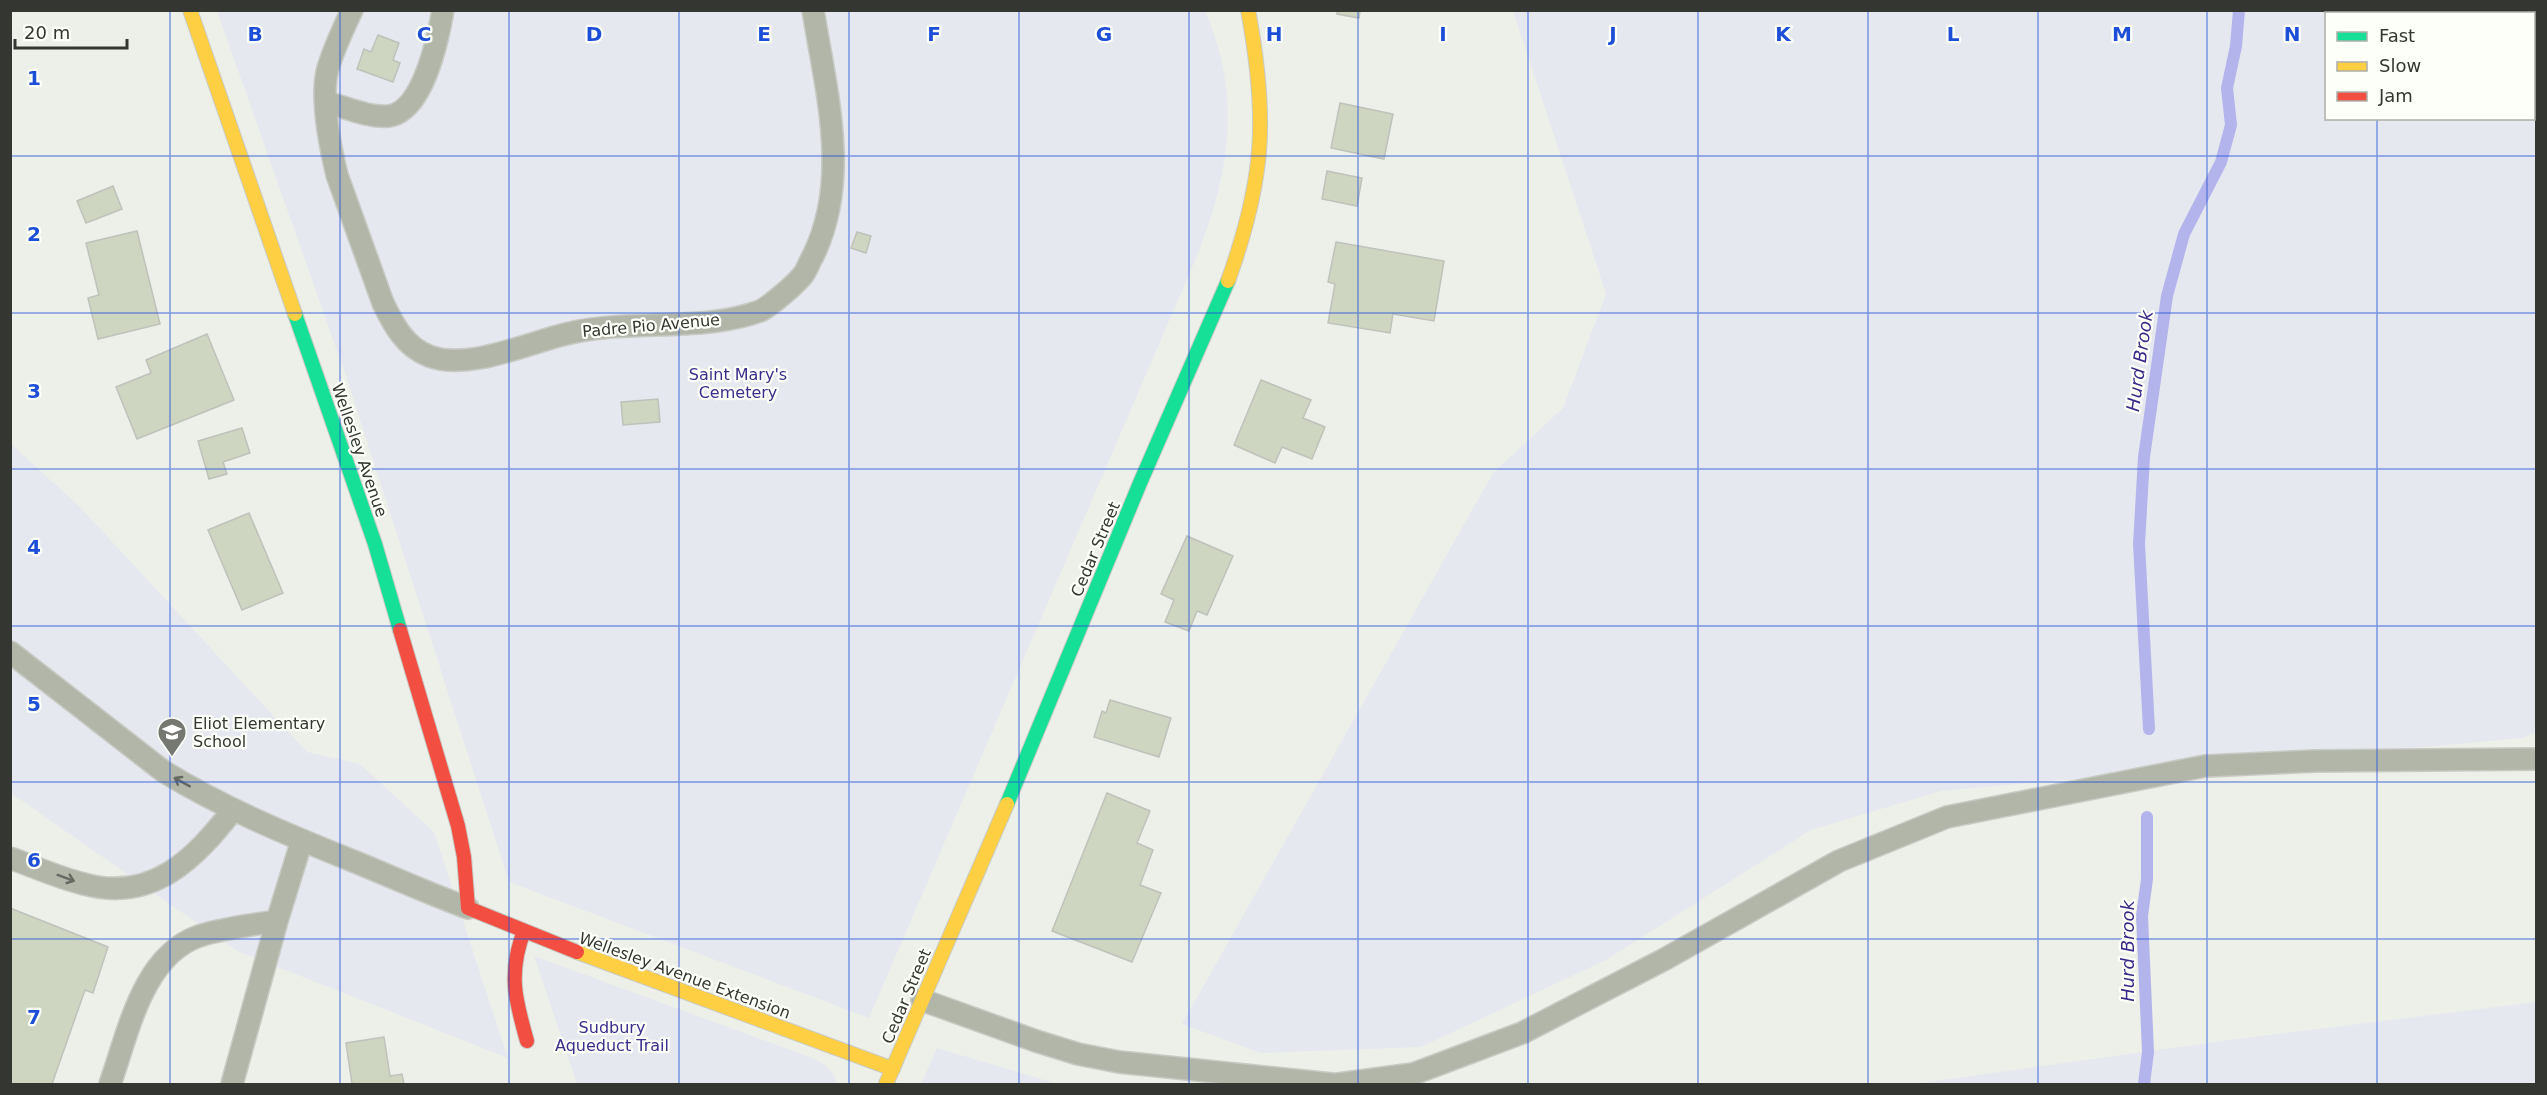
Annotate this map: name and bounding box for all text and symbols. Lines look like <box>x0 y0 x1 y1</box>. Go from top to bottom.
scale bar <box>15 12 128 50</box>
legend <box>2325 12 2535 120</box>
text: 20 m <box>24 22 70 43</box>
text: B <box>247 22 263 46</box>
text: C <box>417 22 431 46</box>
text: D <box>586 22 602 46</box>
text: E <box>757 22 771 46</box>
text: F <box>927 22 941 46</box>
text: G <box>1096 22 1112 46</box>
text: H <box>1266 22 1282 46</box>
text: I <box>1439 22 1447 46</box>
text: J <box>1607 22 1617 46</box>
text: K <box>1775 22 1792 46</box>
text: L <box>1947 22 1960 46</box>
text: M <box>2112 22 2132 46</box>
text: N <box>2284 22 2300 46</box>
text: Fast <box>2379 25 2415 46</box>
text: Slow <box>2379 55 2421 76</box>
text: 1 <box>27 66 41 90</box>
text: Jam <box>2378 85 2413 106</box>
text: 2 <box>27 222 41 246</box>
water label: Hurd Brook <box>2122 308 2157 413</box>
street label: Padre Pio Avenue <box>581 310 721 341</box>
park label: Saint Mary's Cemetery <box>689 365 787 402</box>
text: 3 <box>27 379 41 403</box>
street label: Wellesley Avenue <box>328 381 391 519</box>
street label: Cedar Street <box>1067 499 1124 600</box>
text: 4 <box>27 535 41 559</box>
text: 5 <box>27 692 41 716</box>
place label: Eliot Elementary School <box>193 714 325 751</box>
school or university icon: Eliot Elementary School <box>156 716 188 758</box>
one-way arrow <box>173 776 190 788</box>
text: 6 <box>27 848 41 872</box>
one-way arrow <box>56 873 74 884</box>
water label: Hurd Brook <box>2117 899 2138 1002</box>
street label: Wellesley Avenue Extension <box>576 928 793 1023</box>
street label: Cedar Street <box>878 946 935 1047</box>
text: 7 <box>27 1005 41 1029</box>
park label: Sudbury Aqueduct Trail <box>555 1018 669 1055</box>

